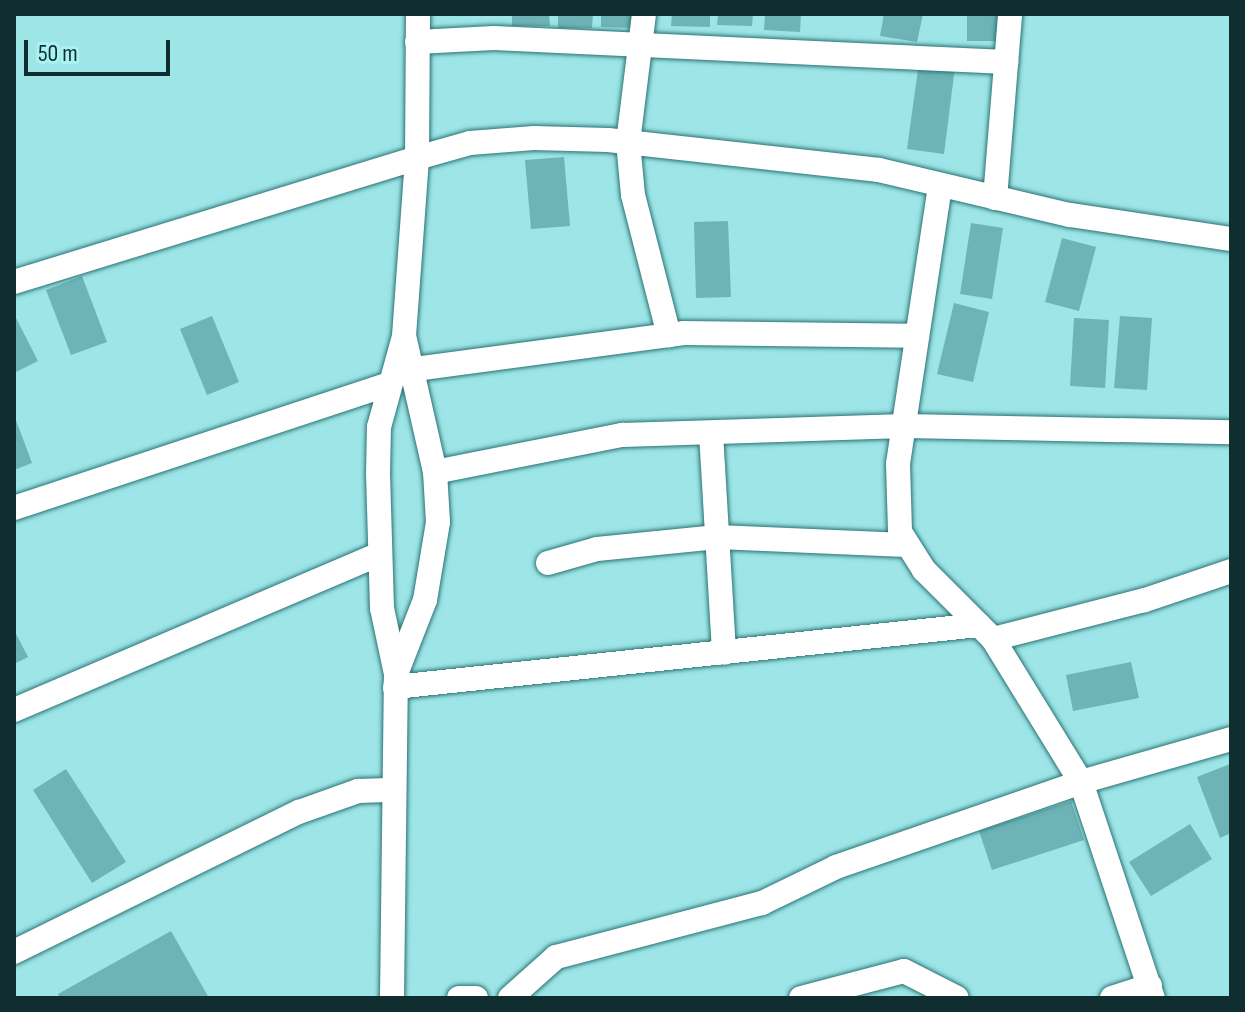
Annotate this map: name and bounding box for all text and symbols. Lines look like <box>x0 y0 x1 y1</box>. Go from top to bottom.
scale bar <box>28 24 174 74</box>
text: 50 m <box>38 39 78 68</box>

